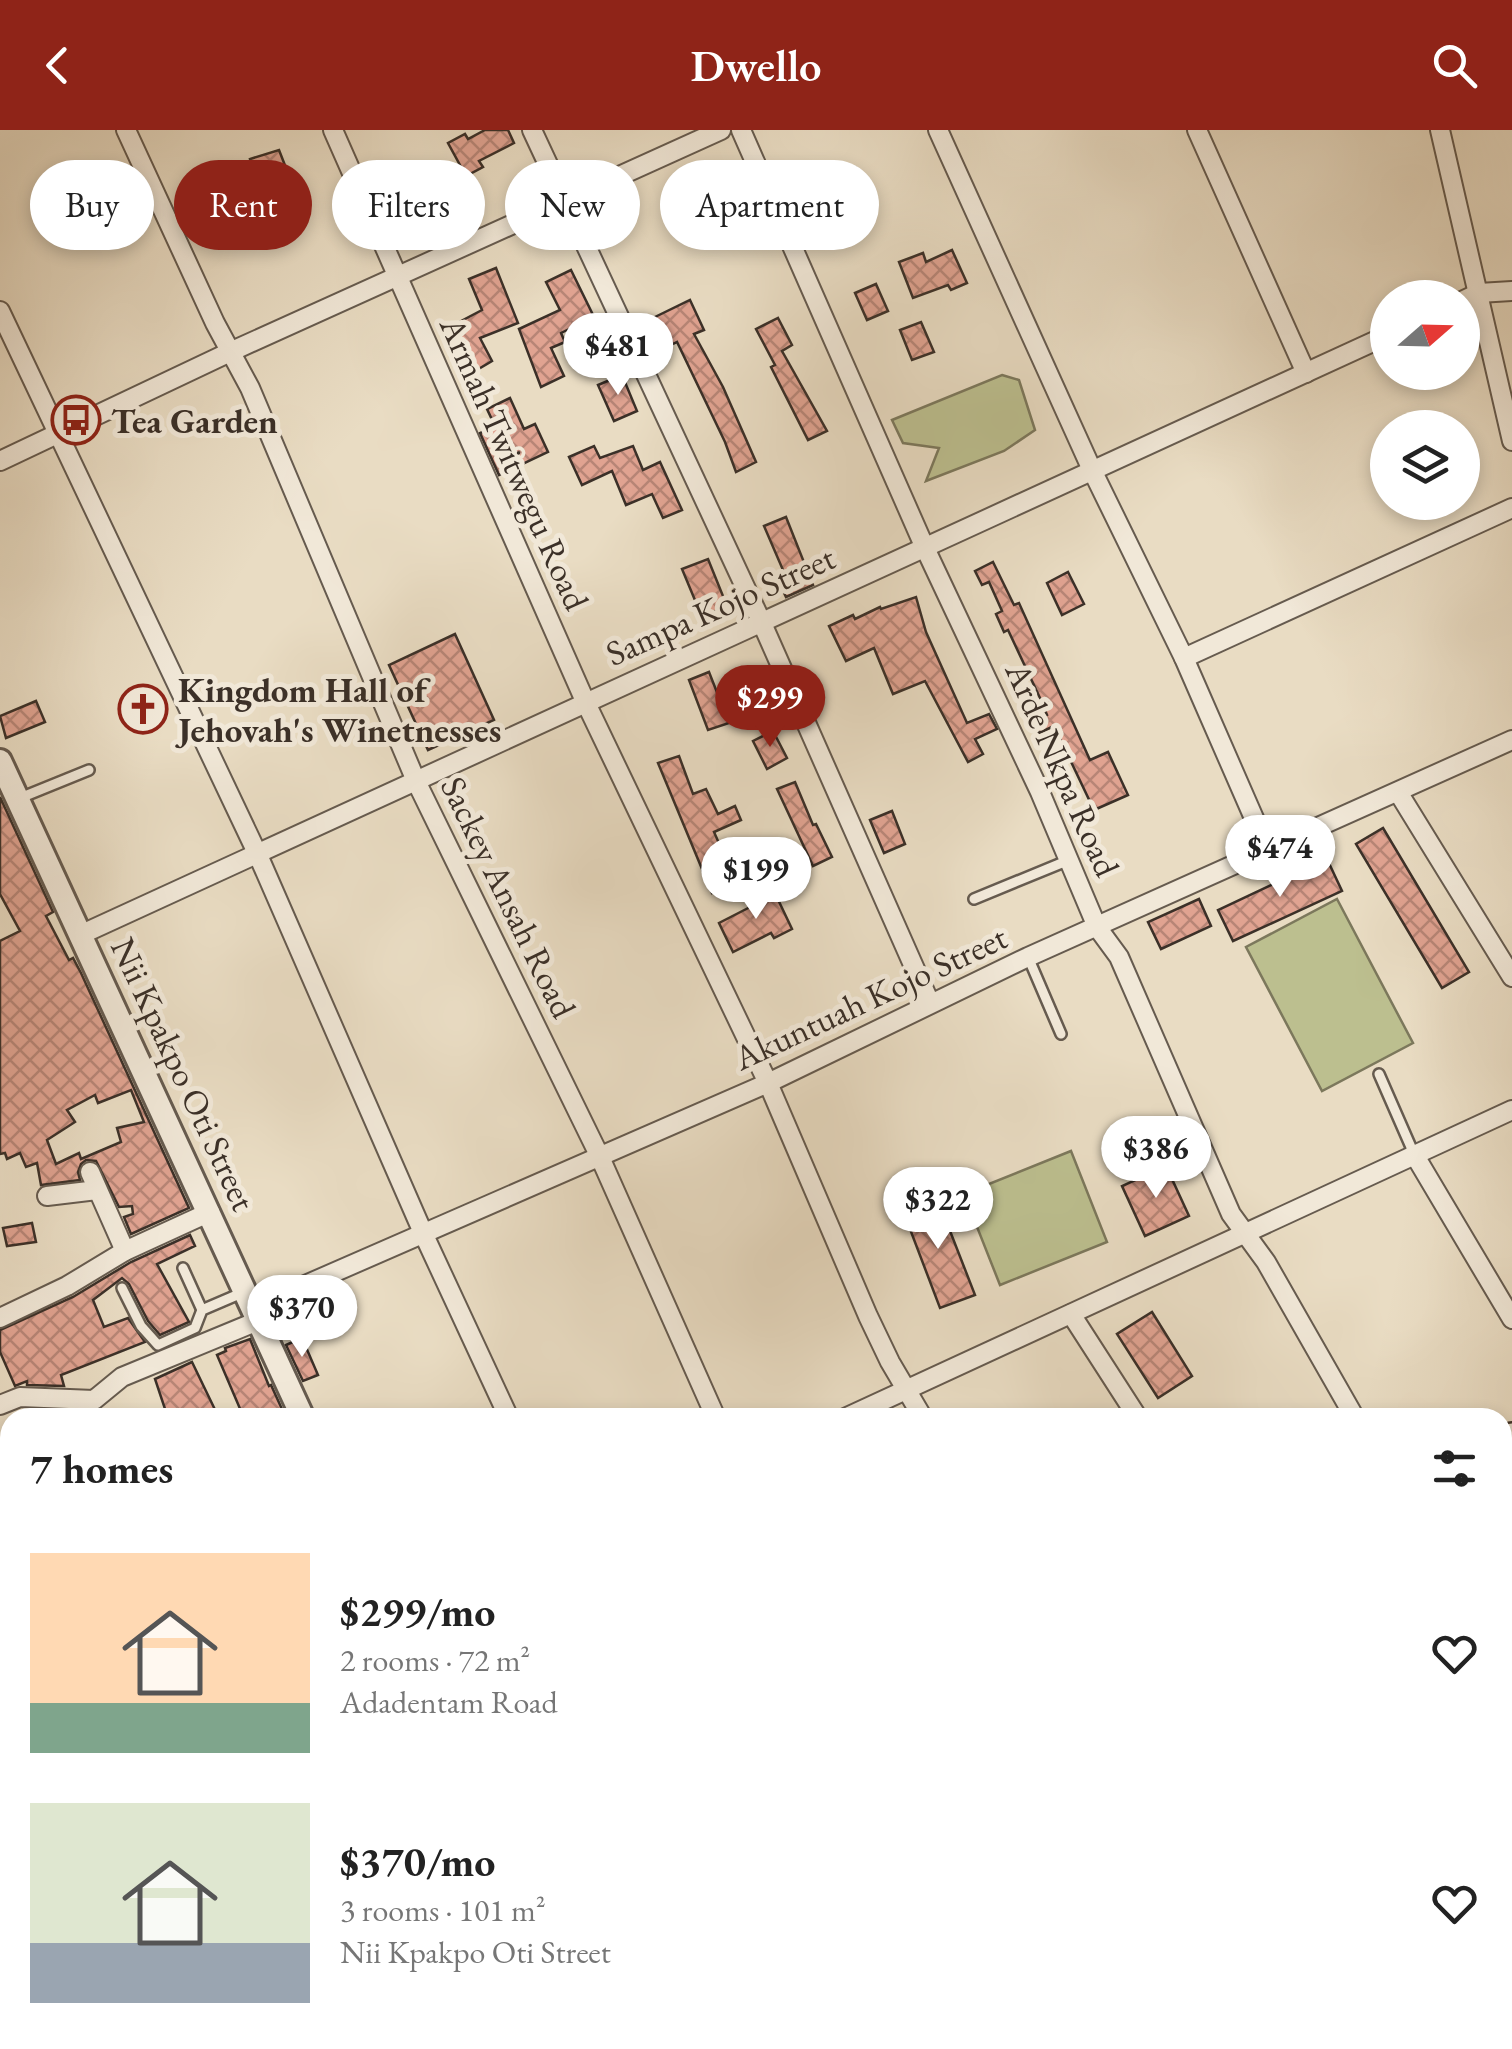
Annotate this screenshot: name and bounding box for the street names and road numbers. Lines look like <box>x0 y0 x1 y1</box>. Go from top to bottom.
street label: Armah Twitwegu Road <box>430 308 600 617</box>
street label: Sampa Kojo Street <box>598 534 842 676</box>
street label: Arde Nkpa Road <box>995 654 1130 884</box>
street label: Sackey Ansah Road <box>431 769 587 1025</box>
street label: Akuntuah Kojo Street <box>725 914 1014 1080</box>
street label: Nii Kpakpo Oti Street <box>101 930 267 1218</box>

